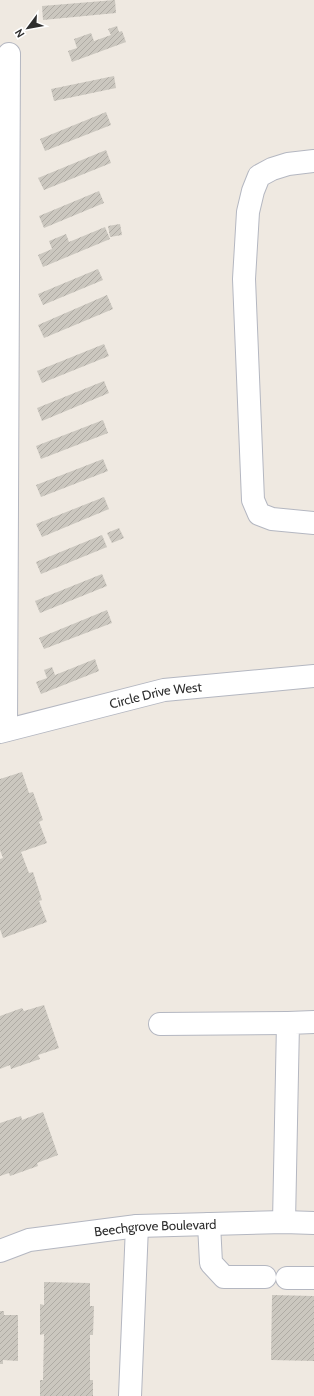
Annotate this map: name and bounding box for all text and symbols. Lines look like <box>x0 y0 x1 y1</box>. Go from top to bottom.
north arrow <box>8 8 48 48</box>
text: N <box>12 26 28 40</box>
street label: Circle Drive West <box>107 678 203 712</box>
street label: Beechgrove Boulevard <box>93 1216 217 1239</box>

